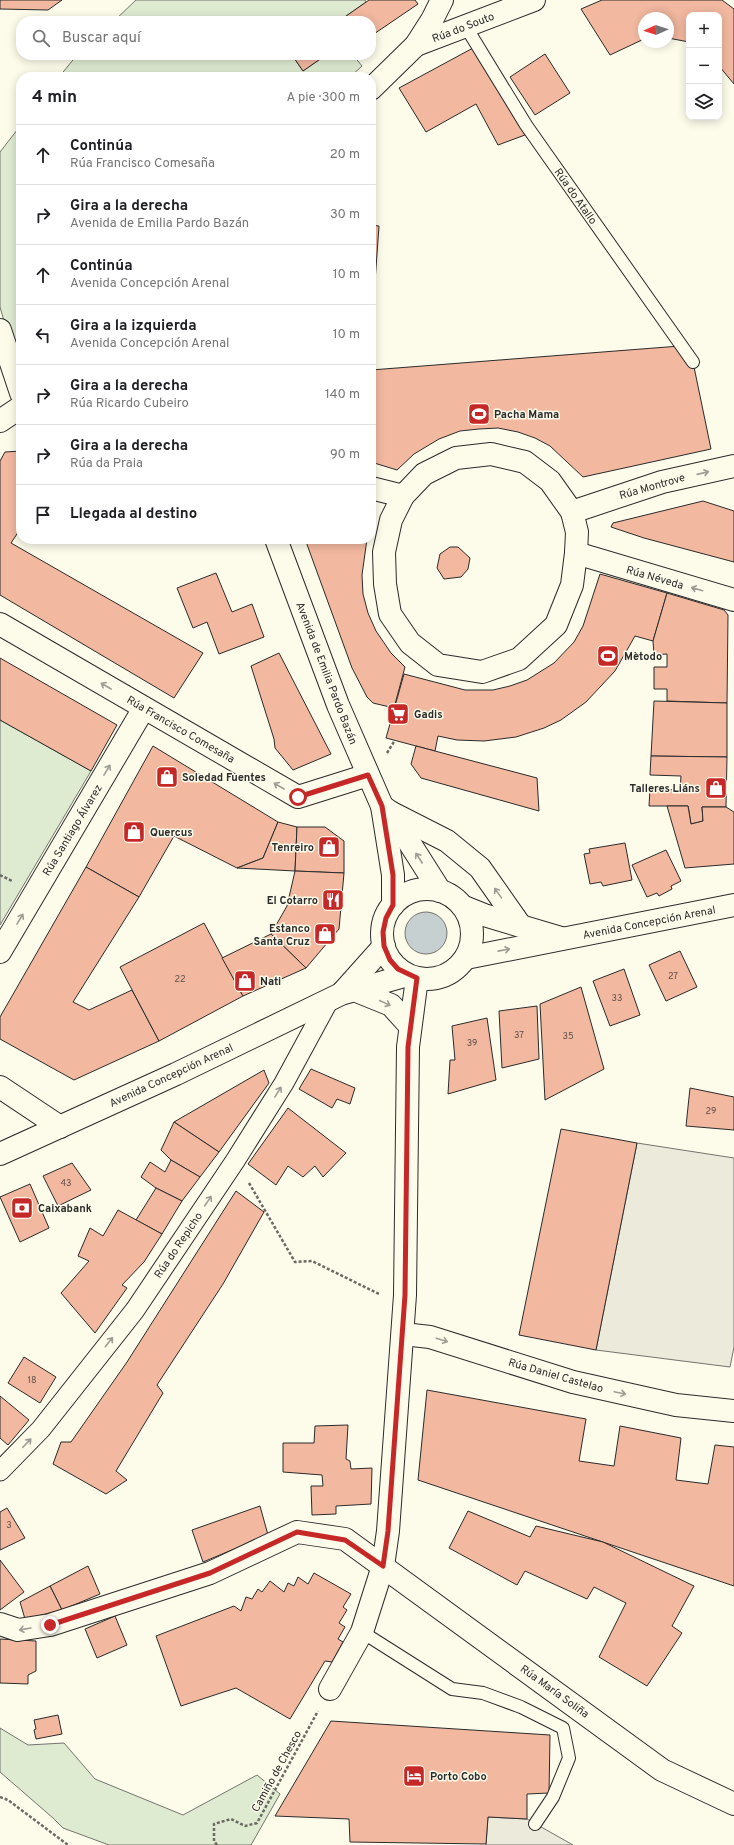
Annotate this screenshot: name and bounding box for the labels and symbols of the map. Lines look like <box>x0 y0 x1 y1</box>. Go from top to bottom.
street label: Rúa do Souto <box>430 10 496 46</box>
north arrow <box>638 12 674 48</box>
street label: Rúa do Atallo <box>551 166 600 227</box>
sports icon: Pacha Mama <box>466 401 492 427</box>
place label: Pacha Mama <box>494 408 559 422</box>
one-way arrow <box>696 468 709 476</box>
street label: Rúa Montrove <box>618 471 687 503</box>
street label: Rúa Néveda <box>624 563 685 593</box>
one-way arrow <box>690 585 703 592</box>
street label: Avenida de Emilia Pardo Bazán <box>292 600 360 747</box>
sports icon: Mètodo <box>595 643 621 669</box>
place label: Mètodo <box>624 650 662 664</box>
one-way arrow <box>100 681 112 689</box>
street label: Rúa Francisco Comesaña <box>124 693 237 767</box>
supermarket icon: Gadis <box>385 701 411 727</box>
place label: Gadis <box>414 708 443 722</box>
shop icon: Soledad Fuentes <box>154 764 180 790</box>
one-way arrow <box>104 765 112 777</box>
place label: Soledad Fuentes <box>182 771 266 785</box>
shop icon: Talleres Liáns <box>703 775 729 801</box>
street label: Rúa Santiago Álvarez <box>39 782 106 879</box>
one-way arrow <box>273 782 285 790</box>
place label: Talleres Liáns <box>630 782 700 796</box>
route start <box>289 788 307 806</box>
shop icon: Quercus <box>121 819 147 845</box>
place label: Quercus <box>150 826 193 840</box>
shop icon: Tenreiro <box>316 834 342 860</box>
place label: Tenreiro <box>272 841 314 855</box>
one-way arrow <box>415 853 423 864</box>
restaurant icon: El Cotarro <box>320 887 346 913</box>
one-way arrow <box>494 887 502 898</box>
place label: El Cotarro <box>267 894 318 908</box>
street label: Avenida Concepción Arenal <box>582 903 717 943</box>
one-way arrow <box>16 913 24 925</box>
shop icon: Estanco Santa Cruz <box>312 921 338 947</box>
place label: Estanco Santa Cruz <box>253 922 310 949</box>
one-way arrow <box>498 946 511 954</box>
shop icon: Nati <box>232 968 258 994</box>
house number: 27 <box>668 971 678 982</box>
house number: 22 <box>174 974 186 985</box>
place label: Nati <box>260 975 281 989</box>
house number: 33 <box>612 993 622 1004</box>
one-way arrow <box>379 1000 391 1007</box>
house number: 37 <box>514 1030 524 1041</box>
house number: 35 <box>562 1031 574 1042</box>
house number: 39 <box>467 1038 477 1049</box>
street label: Avenida Concepción Arenal <box>107 1041 236 1111</box>
one-way arrow <box>274 1087 282 1098</box>
house number: 29 <box>706 1106 716 1117</box>
house number: 43 <box>60 1178 72 1189</box>
bank icon: Caixabank <box>9 1195 35 1221</box>
one-way arrow <box>204 1196 212 1207</box>
place label: Caixabank <box>38 1202 92 1216</box>
street label: Rúa do Repicho <box>152 1210 206 1281</box>
one-way arrow <box>105 1337 114 1348</box>
one-way arrow <box>435 1337 448 1344</box>
street label: Rúa Daniel Castelao <box>507 1356 605 1396</box>
house number: 18 <box>28 1375 36 1386</box>
one-way arrow <box>613 1389 626 1397</box>
one-way arrow <box>22 1438 32 1448</box>
house number: 3 <box>6 1520 12 1531</box>
route end <box>41 1616 59 1634</box>
one-way arrow <box>19 1625 32 1633</box>
street label: Rúa María Soliña <box>517 1662 592 1722</box>
street label: Camiño de Chesco <box>249 1728 305 1815</box>
hotel icon: Porto Cobo <box>401 1763 427 1789</box>
place label: Porto Cobo <box>430 1770 487 1784</box>

